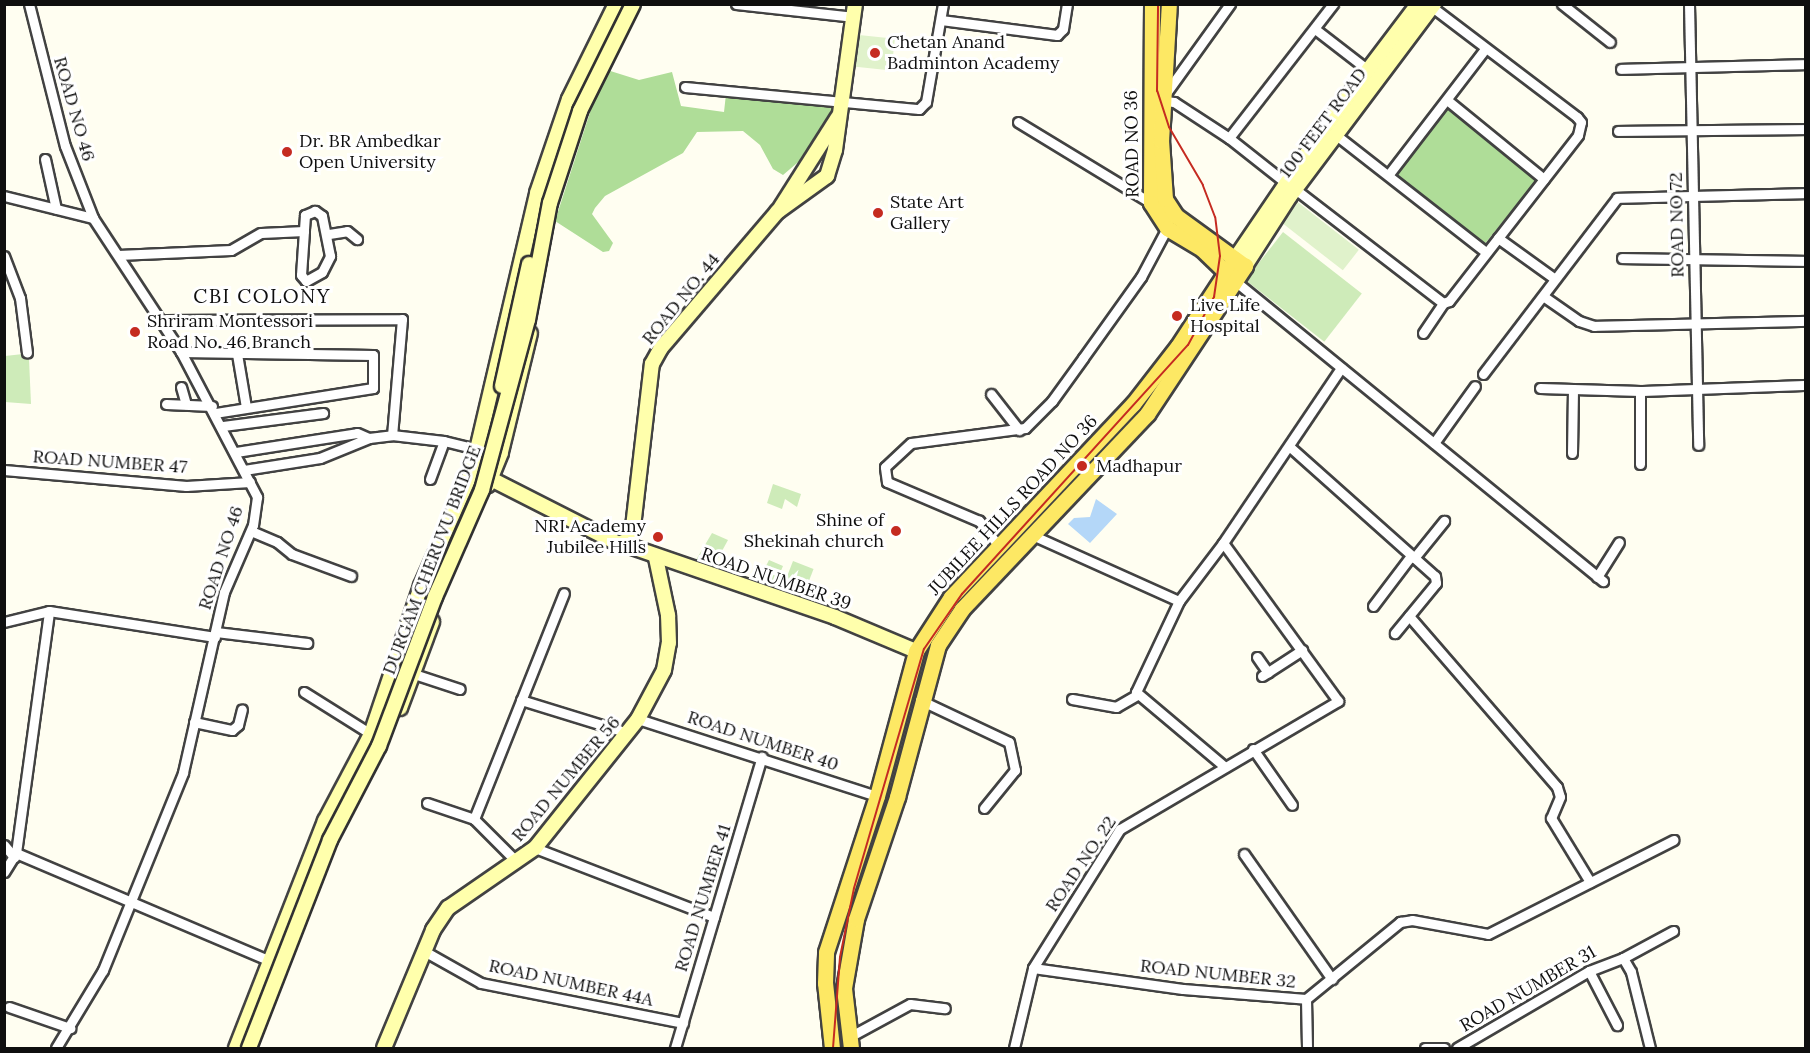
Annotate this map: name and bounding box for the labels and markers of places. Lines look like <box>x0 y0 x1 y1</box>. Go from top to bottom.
place label: Chetan Anand Badminton Academy <box>887 32 1059 74</box>
marker: Chetan Anand Badminton Academy <box>868 46 882 60</box>
place label: Dr. BR Ambedkar Open University <box>299 131 441 174</box>
marker: Dr. BR Ambedkar Open University <box>280 145 294 159</box>
place label: State Art Gallery <box>890 192 964 234</box>
marker: State Art Gallery <box>871 206 885 220</box>
place label: Live Life Hospital <box>1190 295 1260 338</box>
marker: Live Life Hospital <box>1168 307 1186 325</box>
place label: Shriram Montessori Road No. 46 Branch <box>147 311 313 354</box>
marker: Shriram Montessori Road No. 46 Branch <box>128 325 142 339</box>
place label: Madhapur <box>1096 455 1182 477</box>
marker: Madhapur <box>1073 457 1091 475</box>
place label: Shine of Shekinah church <box>744 510 884 552</box>
place label: NRI Academy Jubilee Hills <box>534 516 646 558</box>
marker: Shine of Shekinah church <box>889 524 903 538</box>
marker: NRI Academy Jubilee Hills <box>651 530 665 544</box>

